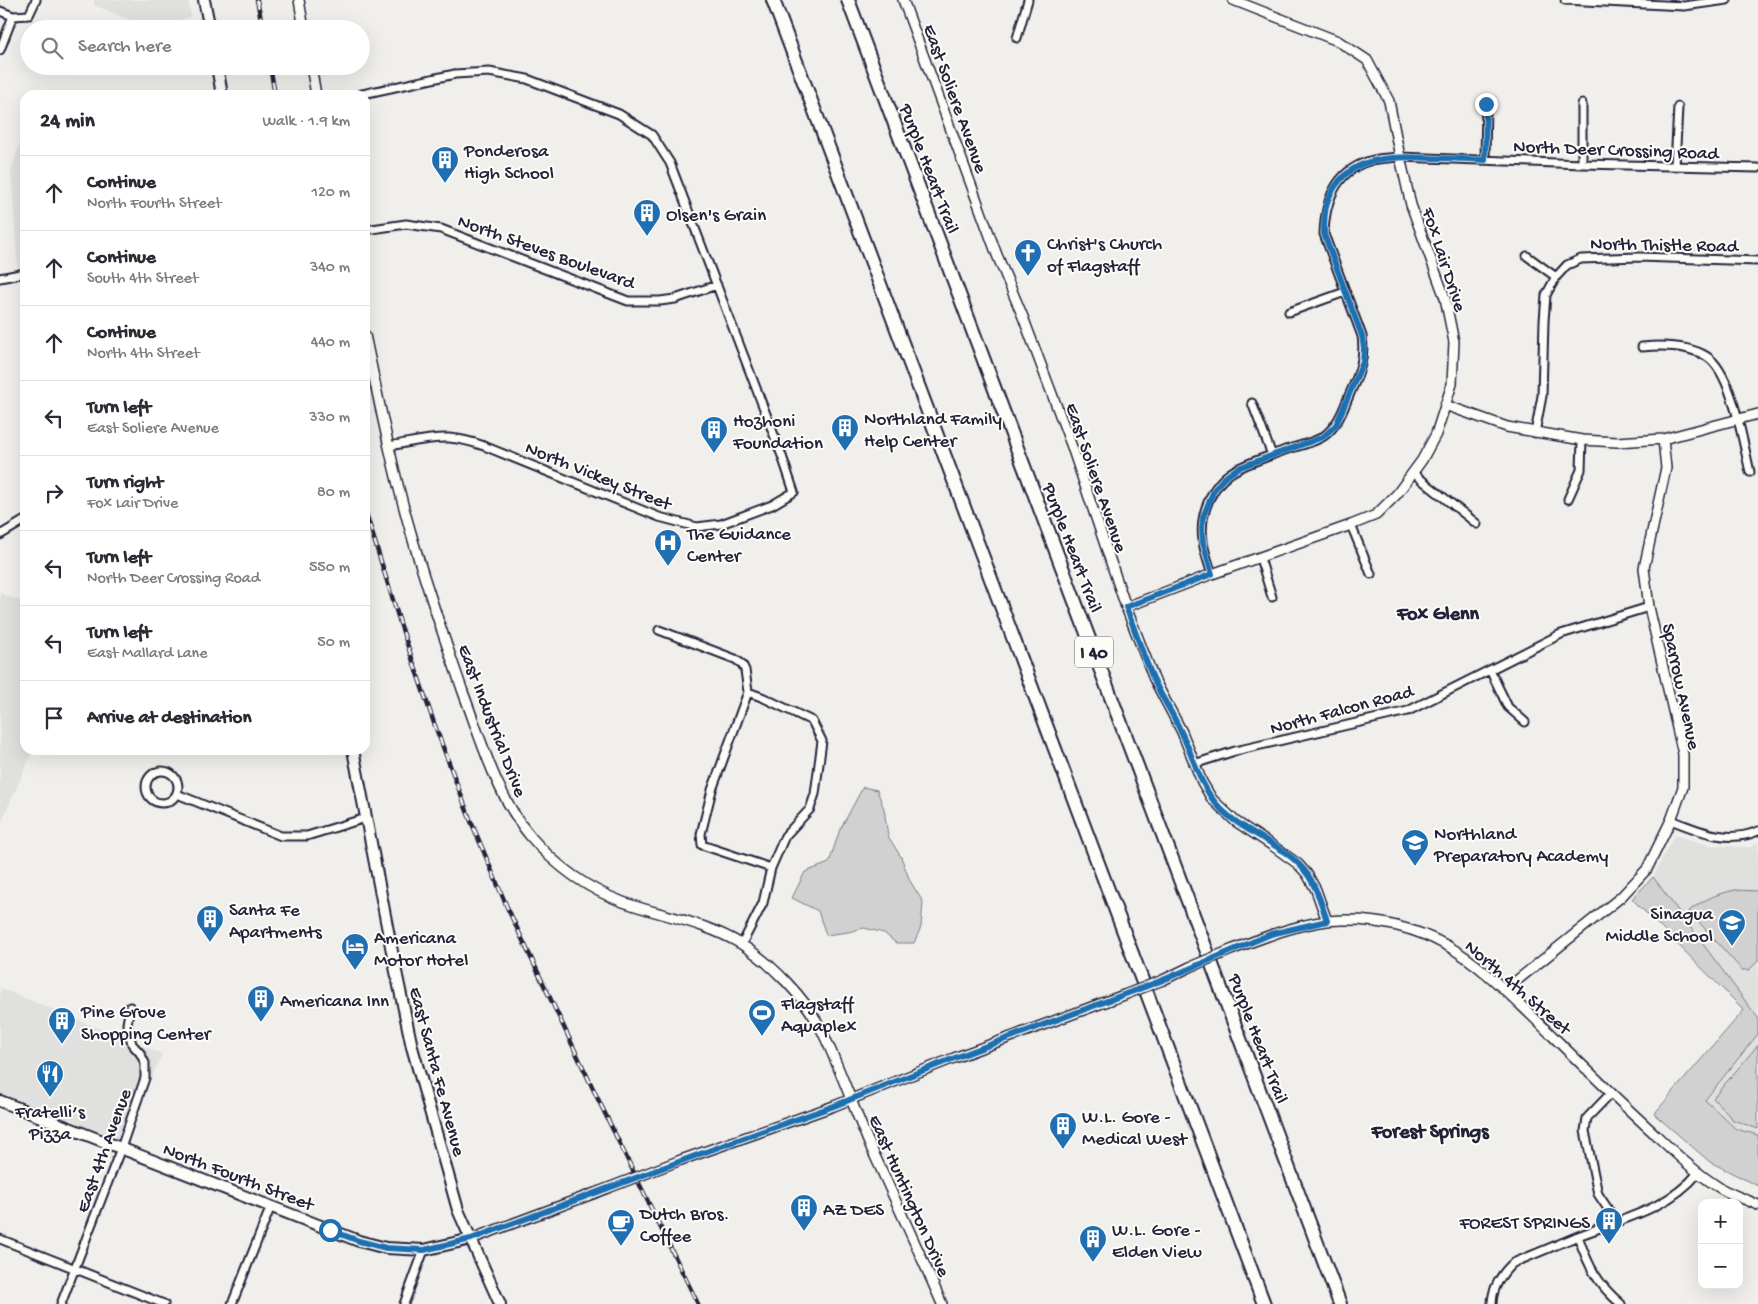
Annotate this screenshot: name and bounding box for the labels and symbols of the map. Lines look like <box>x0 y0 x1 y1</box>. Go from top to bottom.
street label: East Soliere Avenue <box>916 22 991 177</box>
route end <box>1475 93 1498 116</box>
street label: Purple Heart Trail <box>892 100 963 237</box>
street label: North Deer Crossing Road <box>1513 136 1721 167</box>
place label: Ponderosa High School <box>463 141 554 186</box>
building icon: Ponderosa High School <box>430 145 460 184</box>
building icon: Olsen's Grain <box>632 198 662 237</box>
street label: Fox Lair Drive <box>1415 204 1470 315</box>
place label: Olsen's Grain <box>666 205 766 228</box>
street label: North Steves Boulevard <box>454 211 639 297</box>
place label: Christ's Church of Flagstaff <box>1047 234 1162 279</box>
street label: North Thistle Road <box>1590 234 1740 259</box>
church icon: Christ's Church of Flagstaff <box>1013 238 1043 277</box>
street label: East Soliere Avenue <box>1058 400 1131 556</box>
place label: Northland Family Help Center <box>864 409 1002 454</box>
place label: Hozhoni Foundation <box>732 411 823 456</box>
building icon: Northland Family Help Center <box>830 413 860 452</box>
building icon: Hozhoni Foundation <box>699 415 729 454</box>
street label: North Vickey Street <box>521 437 676 518</box>
street label: Purple Heart Trail <box>1035 479 1106 616</box>
place label: The Guidance Center <box>686 524 791 569</box>
hospital icon: The Guidance Center <box>653 528 683 567</box>
district label: Fox Glenn <box>1396 604 1480 627</box>
street label: Sparrow Avenue <box>1655 622 1704 752</box>
road number: I 40 <box>1075 636 1113 668</box>
street label: East Industrial Drive <box>451 642 530 801</box>
street label: North Falcon Road <box>1268 681 1418 742</box>
place label: Northland Preparatory Academy <box>1433 824 1609 869</box>
school or university icon: Northland Preparatory Academy <box>1400 828 1430 867</box>
place label: Santa Fe Apartments <box>229 900 323 945</box>
building icon: Santa Fe Apartments <box>195 904 225 943</box>
place label: Sinagua Middle School <box>1606 904 1714 949</box>
school or university icon: Sinagua Middle School <box>1717 908 1747 947</box>
place label: Americana Motor Hotel <box>374 928 468 973</box>
hotel icon: Americana Motor Hotel <box>340 932 370 971</box>
street label: North 4th Street <box>1459 936 1576 1043</box>
street label: Purple Heart Trail <box>1221 970 1292 1107</box>
building icon: Americana Inn <box>246 984 276 1023</box>
street label: East Santa Fe Avenue <box>402 985 469 1159</box>
place label: Americana Inn <box>280 991 389 1014</box>
place label: Flagstaff Aquaplex <box>780 994 856 1039</box>
sports icon: Flagstaff Aquaplex <box>747 998 777 1037</box>
place label: Pine Grove Shopping Center <box>80 1002 213 1047</box>
building icon: Pine Grove Shopping Center <box>47 1006 77 1045</box>
restaurant icon: Fratelli’s Pizza <box>35 1059 65 1098</box>
street label: East 4th Avenue <box>72 1086 138 1216</box>
place label: Fratelli’s Pizza <box>14 1102 86 1147</box>
place label: W.L. Gore - Medical West <box>1082 1107 1189 1152</box>
building icon: W.L. Gore - Medical West <box>1048 1111 1078 1150</box>
street label: East Huntington Drive <box>862 1112 954 1281</box>
district label: Forest Springs <box>1370 1122 1490 1145</box>
street label: North Fourth Street <box>159 1139 319 1218</box>
building icon: AZ DES <box>789 1193 819 1232</box>
place label: AZ DES <box>823 1200 884 1223</box>
place label: Dutch Bros. Coffee <box>638 1204 729 1249</box>
building icon: FOREST SPRINGS <box>1594 1206 1624 1245</box>
cafe icon: Dutch Bros. Coffee <box>606 1208 636 1247</box>
place label: FOREST SPRINGS <box>1458 1213 1590 1236</box>
route start <box>319 1219 342 1242</box>
place label: W.L. Gore - Elden View <box>1112 1220 1202 1265</box>
building icon: W.L. Gore - Elden View <box>1078 1224 1108 1263</box>

